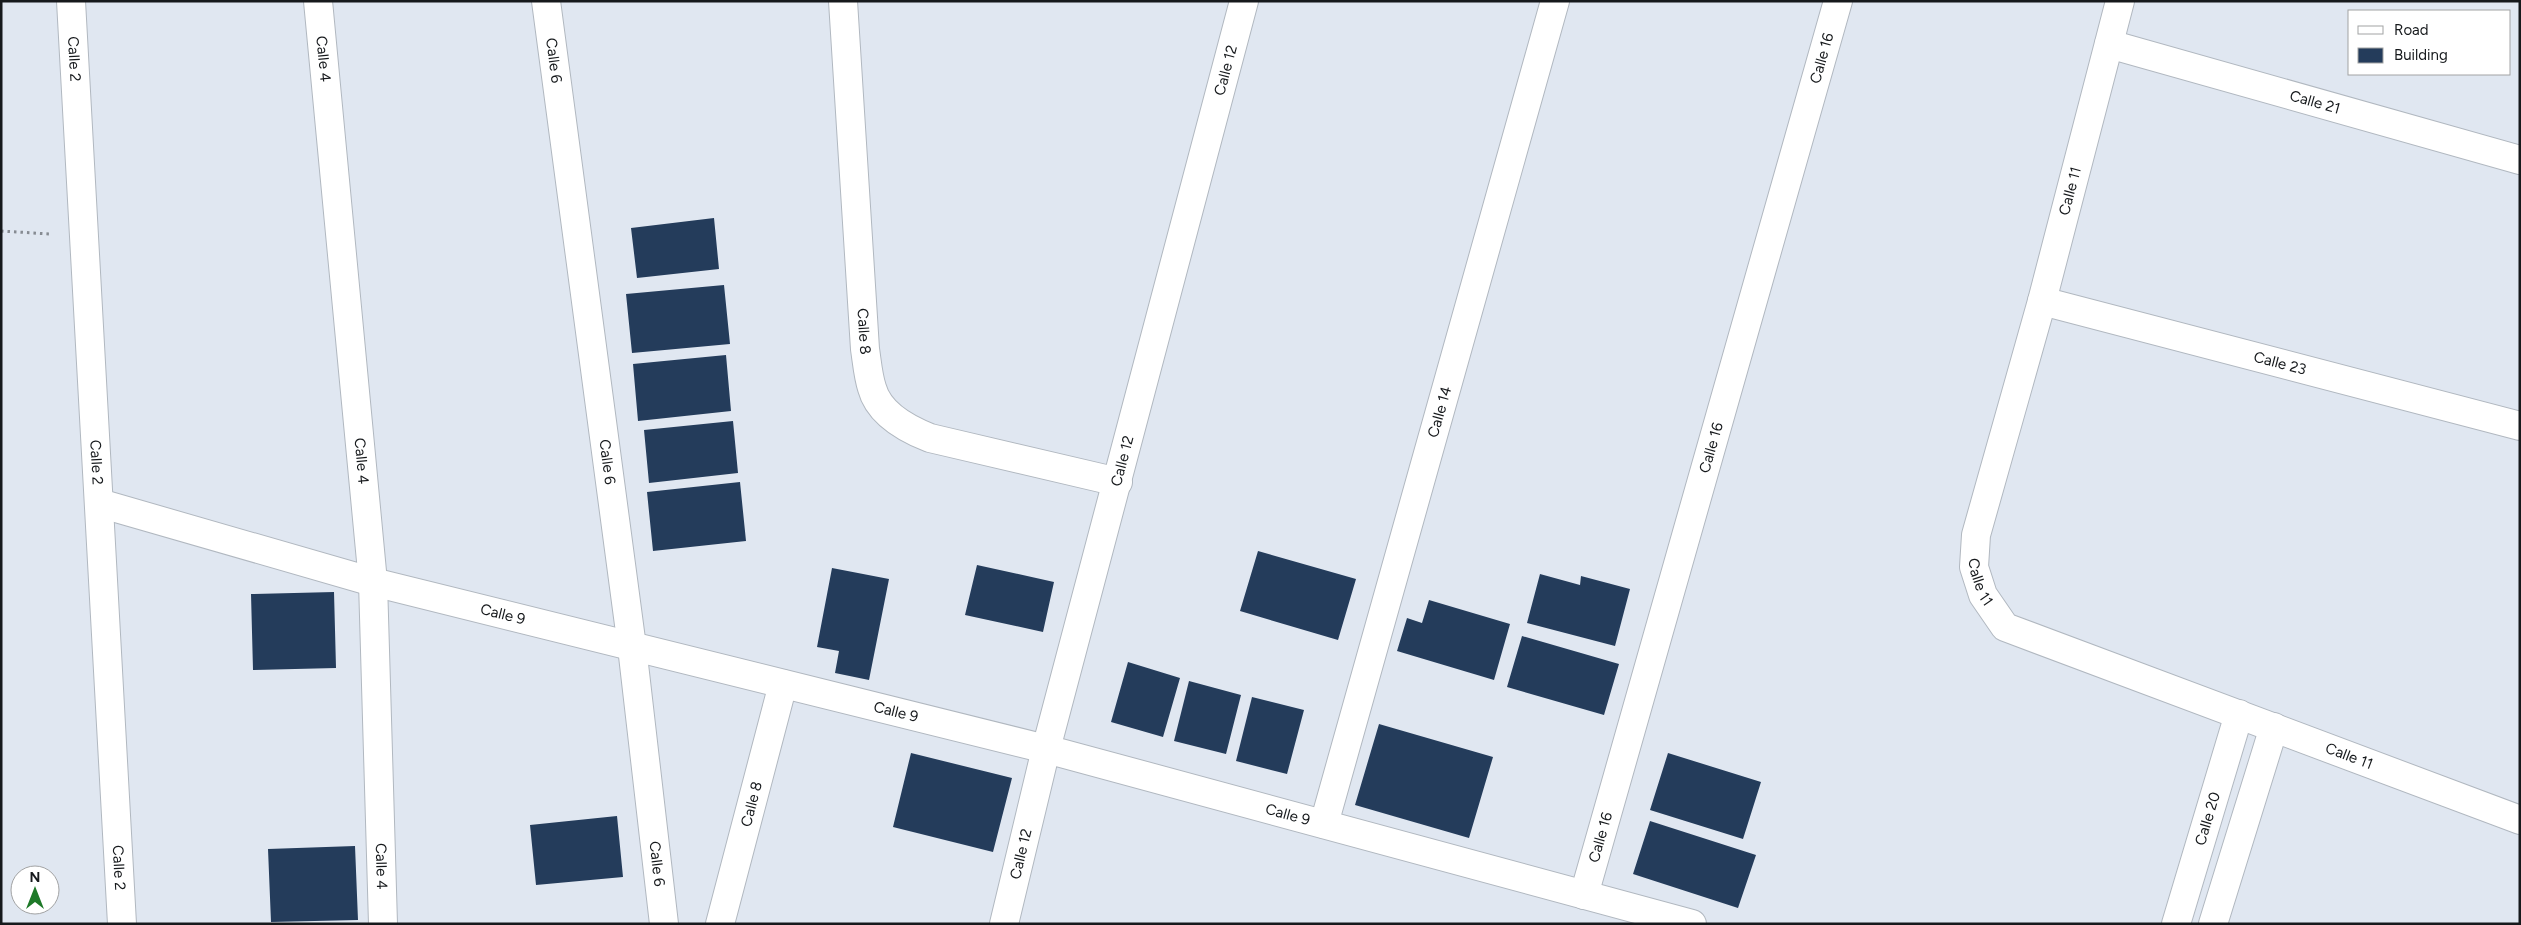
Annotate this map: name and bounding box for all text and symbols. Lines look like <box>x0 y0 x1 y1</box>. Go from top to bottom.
legend <box>2348 10 2511 75</box>
text: Road <box>2394 21 2429 39</box>
street label: Calle 16 <box>1806 30 1838 85</box>
street label: Calle 4 <box>312 35 335 83</box>
street label: Calle 2 <box>64 36 84 82</box>
street label: Calle 6 <box>542 37 566 85</box>
street label: Calle 12 <box>1210 43 1241 98</box>
text: Building <box>2394 46 2448 64</box>
street label: Calle 21 <box>2288 86 2342 118</box>
street label: Calle 11 <box>2055 165 2085 217</box>
street label: Calle 8 <box>853 308 875 356</box>
street label: Calle 23 <box>2252 348 2308 379</box>
street label: Calle 14 <box>1424 384 1455 440</box>
street label: Calle 16 <box>1695 420 1727 475</box>
street label: Calle 12 <box>1107 434 1138 488</box>
street label: Calle 4 <box>350 437 373 485</box>
street label: Calle 6 <box>595 438 619 486</box>
street label: Calle 2 <box>86 439 107 485</box>
street label: Calle 11 <box>1965 558 1997 609</box>
street label: Calle 9 <box>479 600 527 628</box>
street label: Calle 9 <box>872 698 920 726</box>
street label: Calle 11 <box>2323 739 2376 773</box>
street label: Calle 8 <box>737 779 766 829</box>
street label: Calle 20 <box>2191 790 2224 848</box>
street label: Calle 9 <box>1263 800 1312 829</box>
street label: Calle 16 <box>1585 809 1616 865</box>
street label: Calle 12 <box>1006 827 1036 881</box>
street label: Calle 6 <box>645 840 669 888</box>
street label: Calle 4 <box>372 843 391 890</box>
street label: Calle 2 <box>109 845 129 891</box>
north arrow <box>10 865 60 915</box>
text: N <box>30 869 40 886</box>

